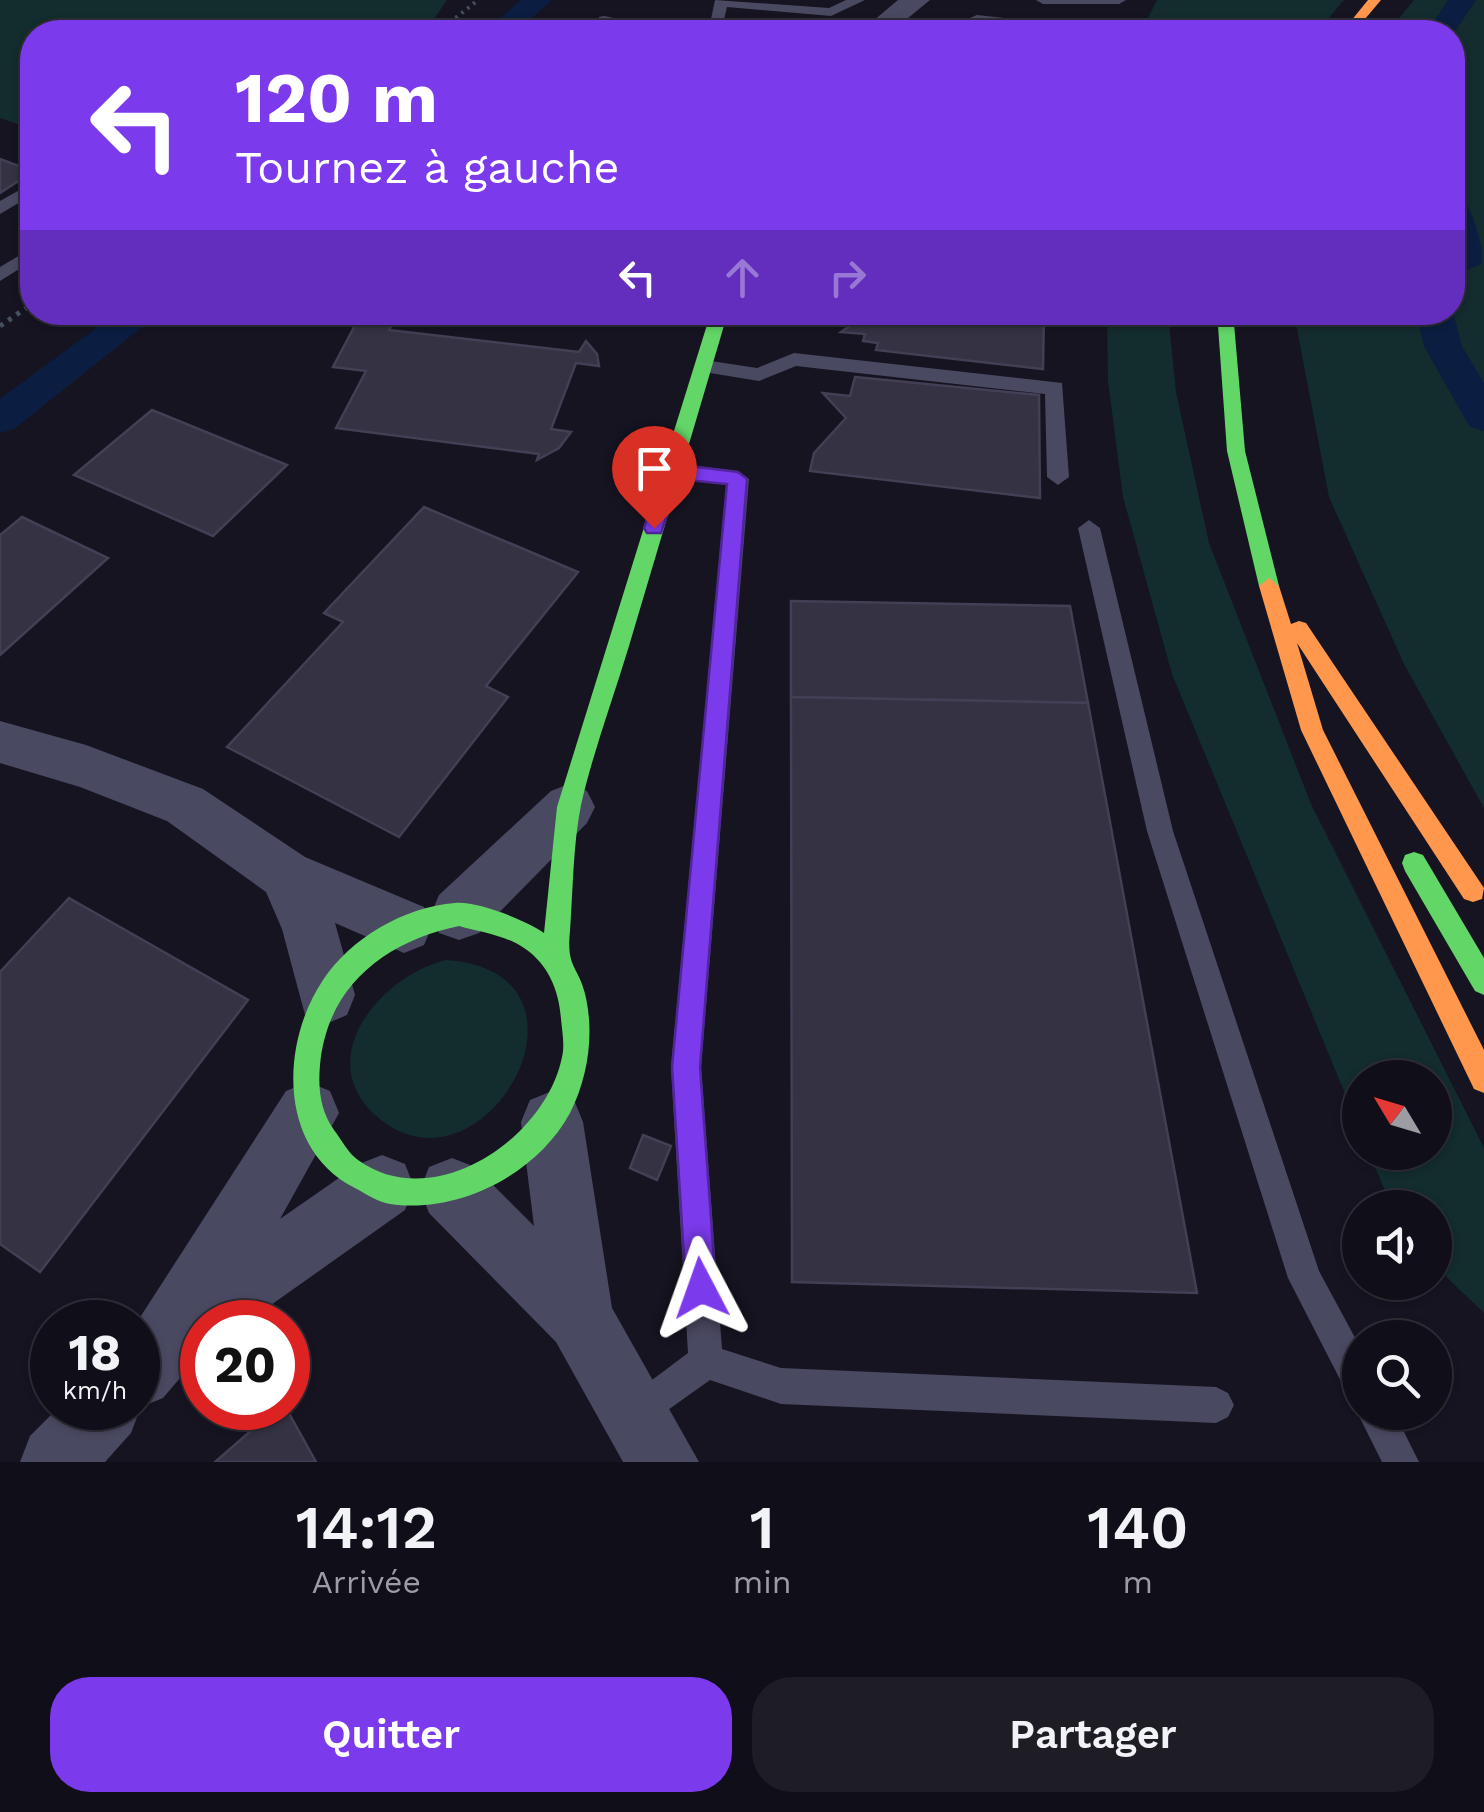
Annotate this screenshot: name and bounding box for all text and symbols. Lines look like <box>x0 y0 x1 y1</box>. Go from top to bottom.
text: 120 m <box>235 57 438 139</box>
icon: left <box>70 60 200 190</box>
text: Tournez à gauche <box>235 141 620 194</box>
icon: left <box>610 250 665 305</box>
icon: ahead <box>715 250 770 305</box>
icon: right <box>820 250 875 305</box>
pin <box>612 426 697 529</box>
icon: arrive <box>627 441 682 496</box>
north arrow <box>1342 1060 1452 1170</box>
map controls <box>1342 1060 1452 1430</box>
button: sound <box>1342 1190 1452 1300</box>
position arrow <box>649 1236 753 1340</box>
speed limit sign: 20 <box>180 1300 310 1430</box>
button: search <box>1342 1320 1452 1430</box>
text: 18 <box>69 1323 121 1382</box>
text: km/h <box>63 1376 127 1405</box>
text: 14:12 <box>296 1492 437 1563</box>
text: 1 <box>750 1492 775 1563</box>
text: 140 <box>1087 1492 1188 1563</box>
text: Arrivée <box>312 1563 421 1601</box>
text: min <box>733 1563 792 1601</box>
text: m <box>1123 1563 1153 1601</box>
button: Quitter <box>50 1677 732 1792</box>
button: Partager <box>752 1677 1434 1792</box>

